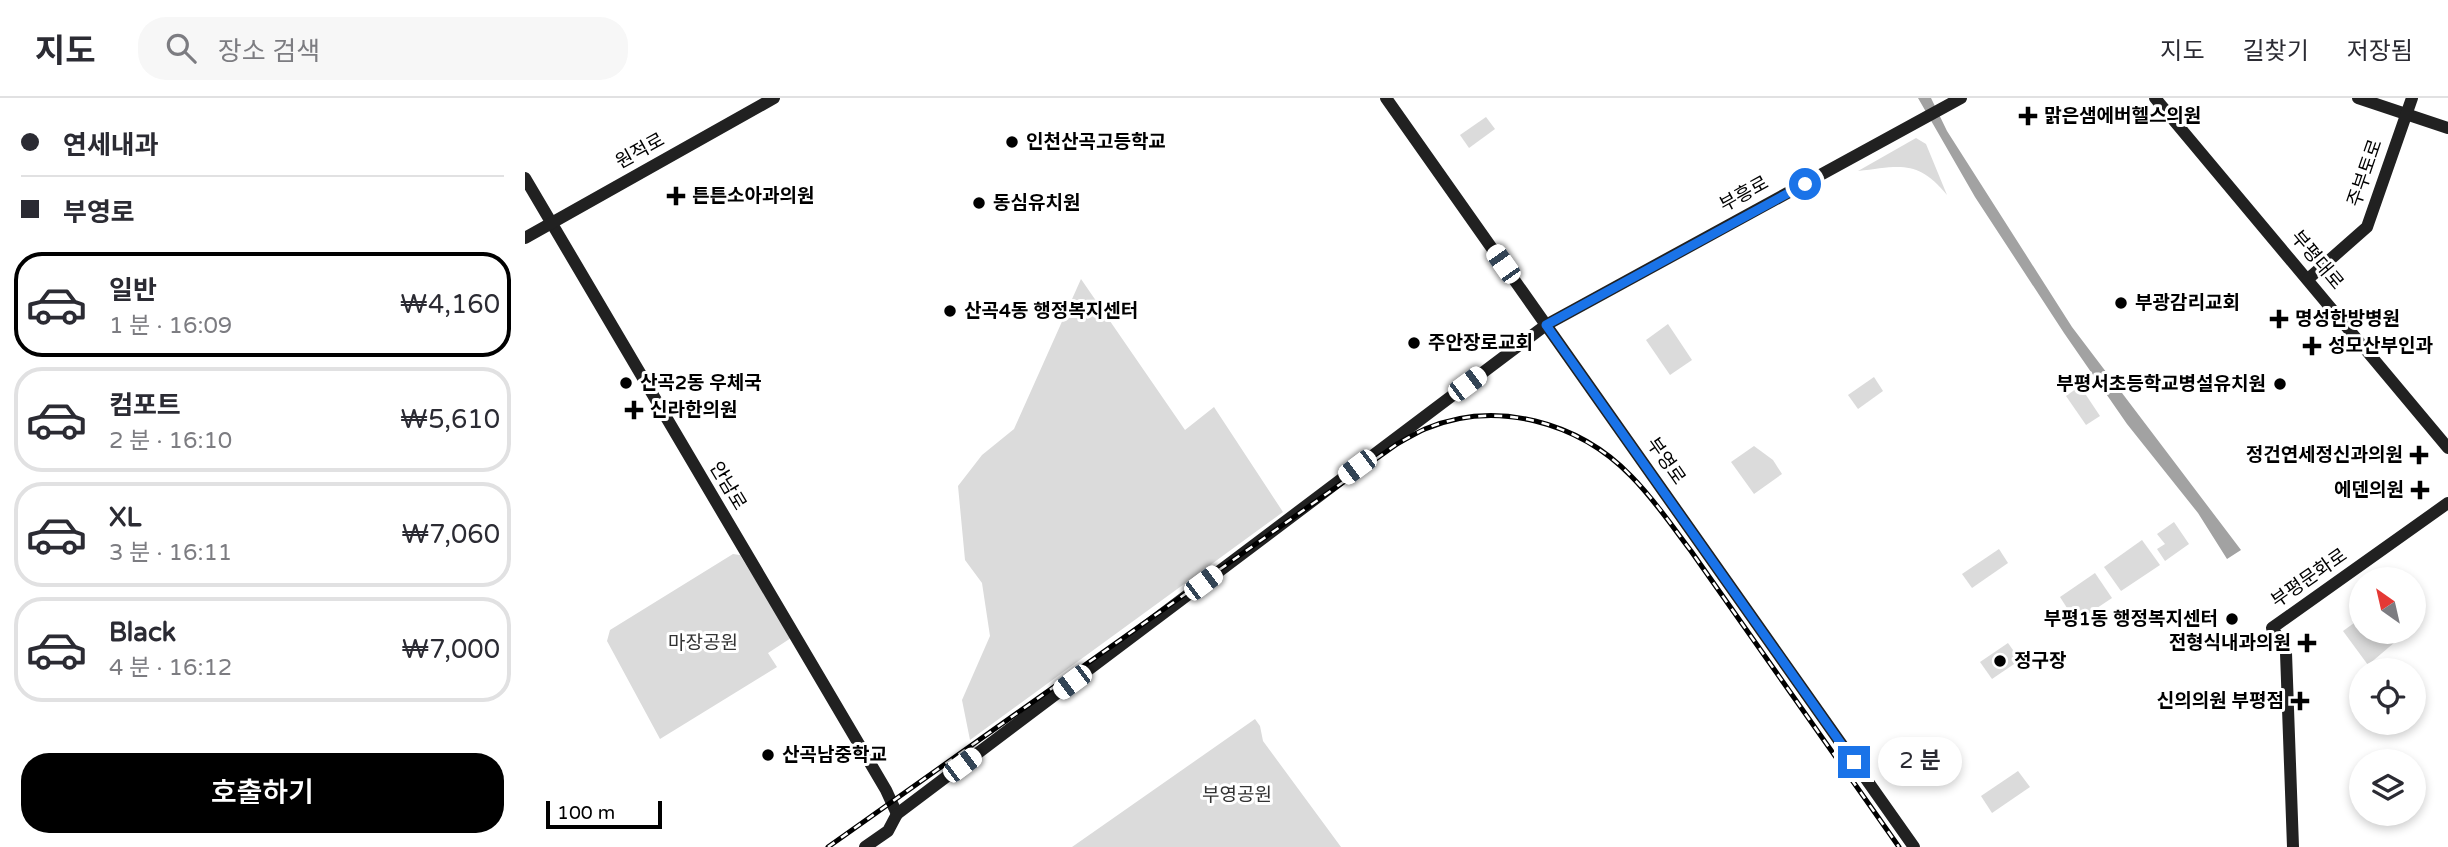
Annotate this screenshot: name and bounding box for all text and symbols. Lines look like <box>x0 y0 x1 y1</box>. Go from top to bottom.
search box <box>138 17 628 80</box>
icon: search <box>162 29 200 67</box>
text: 지도 <box>35 32 96 71</box>
text: 장소 검색 <box>218 36 320 67</box>
text: 지도 <box>2160 37 2205 66</box>
text: 길찾기 <box>2243 37 2309 66</box>
text: 저장됨 <box>2347 37 2413 66</box>
place label: 맑은샘에버헬스의원 <box>2044 105 2201 127</box>
marker: 맑은샘에버헬스의원 <box>2018 106 2038 126</box>
street label: 원적로 <box>612 129 668 173</box>
text: 연세내과 <box>63 130 159 161</box>
place label: 인천산곡고등학교 <box>1026 131 1166 153</box>
marker: 인천산곡고등학교 <box>1004 134 1020 150</box>
street label: 주부토로 <box>2343 136 2387 210</box>
route start <box>1789 168 1821 200</box>
street label: 부흥로 <box>1716 172 1772 216</box>
place label: 튼튼소아과의원 <box>692 185 814 207</box>
marker: 튼튼소아과의원 <box>666 186 686 206</box>
place label: 동심유치원 <box>993 192 1080 214</box>
marker: 동심유치원 <box>971 195 987 211</box>
text: 부영로 <box>63 197 135 228</box>
street label: 부평대로 <box>2286 226 2348 294</box>
car <box>1483 241 1524 287</box>
icon: car <box>25 273 88 336</box>
text: 일반 <box>109 275 157 306</box>
text: ₩4,160 <box>400 289 500 320</box>
place label: 부광감리교회 <box>2135 292 2240 314</box>
marker: 부광감리교회 <box>2113 295 2129 311</box>
place label: 산곡4동 행정복지센터 <box>964 300 1138 322</box>
marker: 산곡4동 행정복지센터 <box>942 303 958 319</box>
place label: 명성한방병원 <box>2295 308 2400 330</box>
marker: 명성한방병원 <box>2269 309 2289 329</box>
text: 1 분 · 16:09 <box>109 312 232 340</box>
place label: 주안장로교회 <box>1428 332 1533 354</box>
marker: 주안장로교회 <box>1406 335 1422 351</box>
place label: 성모산부인과 <box>2328 335 2433 357</box>
marker: 성모산부인과 <box>2302 336 2322 356</box>
car <box>1444 363 1491 405</box>
place label: 산곡2동 우체국 <box>640 372 762 394</box>
place label: 부평서초등학교병설유치원 <box>2056 373 2266 395</box>
marker: 산곡2동 우체국 <box>618 375 634 391</box>
marker: 부평서초등학교병설유치원 <box>2272 376 2288 392</box>
icon: car <box>25 388 88 451</box>
text: 컴포트 <box>109 390 181 421</box>
place label: 신라한의원 <box>650 399 737 421</box>
marker: 신라한의원 <box>624 400 644 420</box>
text: ₩5,610 <box>400 404 500 435</box>
text: 2 분 · 16:10 <box>109 427 232 455</box>
street label: 부영로 <box>1642 433 1690 489</box>
place label: 정건연세정신과의원 <box>2246 444 2403 466</box>
marker: 정건연세정신과의원 <box>2409 445 2429 465</box>
car <box>1334 446 1381 488</box>
street label: 안남로 <box>705 458 751 514</box>
place label: 에덴의원 <box>2334 479 2404 501</box>
marker: 에덴의원 <box>2410 480 2430 500</box>
text: XL <box>109 502 141 533</box>
icon: car <box>25 503 88 566</box>
text: ₩7,060 <box>401 519 500 550</box>
text: 3 분 · 16:11 <box>109 539 232 567</box>
street label: 부평문화로 <box>2267 544 2351 612</box>
car <box>1180 562 1227 604</box>
north arrow <box>2349 567 2425 644</box>
map controls <box>2349 567 2426 826</box>
place label: 부평1동 행정복지센터 <box>2044 608 2218 630</box>
marker: 부평1동 행정복지센터 <box>2224 611 2240 627</box>
text: Black <box>109 617 176 648</box>
icon: car <box>25 618 88 681</box>
park label: 마장공원 <box>668 632 738 654</box>
place label: 전형식내과의원 <box>2169 632 2291 654</box>
marker: 전형식내과의원 <box>2297 633 2317 653</box>
text: ₩7,000 <box>401 634 500 665</box>
place label: 정구장 <box>2014 650 2066 672</box>
marker: 정구장 <box>1992 653 2008 669</box>
text: 4 분 · 16:12 <box>109 654 232 682</box>
button: locate <box>2349 658 2426 735</box>
car <box>1049 661 1096 703</box>
place label: 신의의원 부평점 <box>2157 690 2284 712</box>
marker: 신의의원 부평점 <box>2290 691 2310 711</box>
callout: 2 분 <box>1879 738 1963 786</box>
place label: 산곡남중학교 <box>782 744 887 766</box>
car <box>939 744 986 786</box>
route end <box>1838 746 1870 778</box>
marker: 산곡남중학교 <box>760 747 776 763</box>
text: 2 분 <box>1899 747 1941 775</box>
button: layers <box>2349 749 2426 826</box>
button: 호출하기 <box>21 753 504 833</box>
park label: 부영공원 <box>1202 784 1272 806</box>
scale bar <box>546 798 661 830</box>
text: 100 m <box>557 802 615 824</box>

